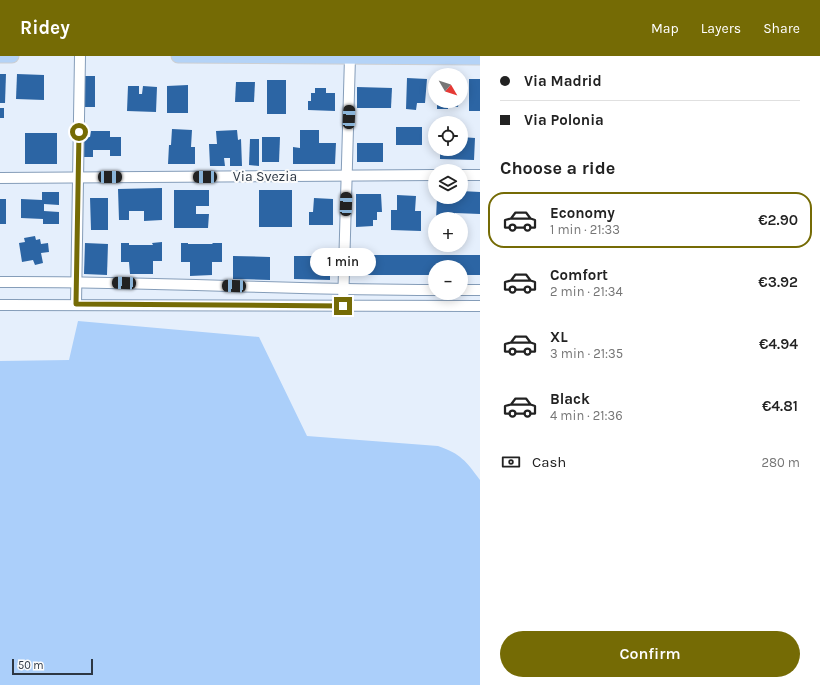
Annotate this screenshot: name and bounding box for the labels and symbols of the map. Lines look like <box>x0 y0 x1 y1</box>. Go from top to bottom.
north arrow <box>428 68 468 108</box>
car <box>343 105 355 129</box>
route start <box>70 123 88 141</box>
street label: Via Svezia <box>233 168 297 185</box>
car <box>98 171 122 183</box>
car <box>193 171 217 183</box>
car <box>340 192 352 216</box>
callout: 1 min <box>310 248 376 276</box>
car <box>112 277 136 289</box>
car <box>222 280 246 292</box>
route end <box>334 297 352 315</box>
scale bar <box>12 657 93 676</box>

